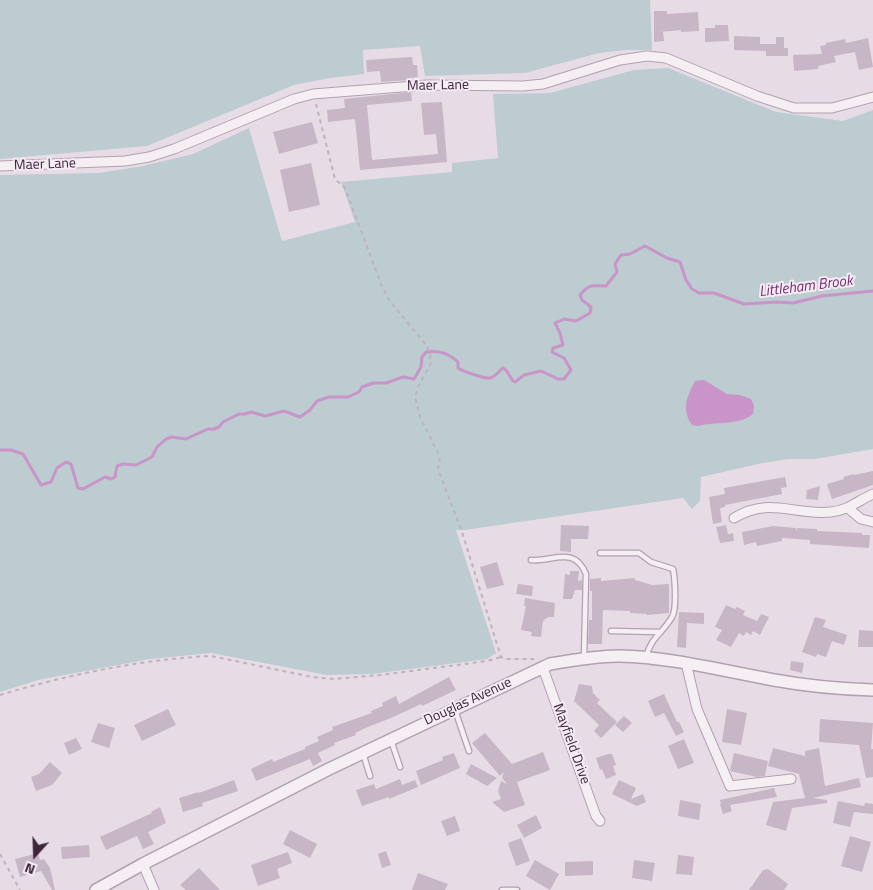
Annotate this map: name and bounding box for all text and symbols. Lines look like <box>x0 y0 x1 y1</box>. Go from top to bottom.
street label: Maer Lane <box>407 77 469 95</box>
street label: Maer Lane <box>14 156 76 174</box>
water label: Littleham Brook <box>758 272 854 302</box>
street label: Douglas Avenue <box>422 674 514 730</box>
street label: Mayfield Drive <box>549 701 593 787</box>
north arrow <box>10 830 60 880</box>
text: N <box>22 858 38 881</box>

